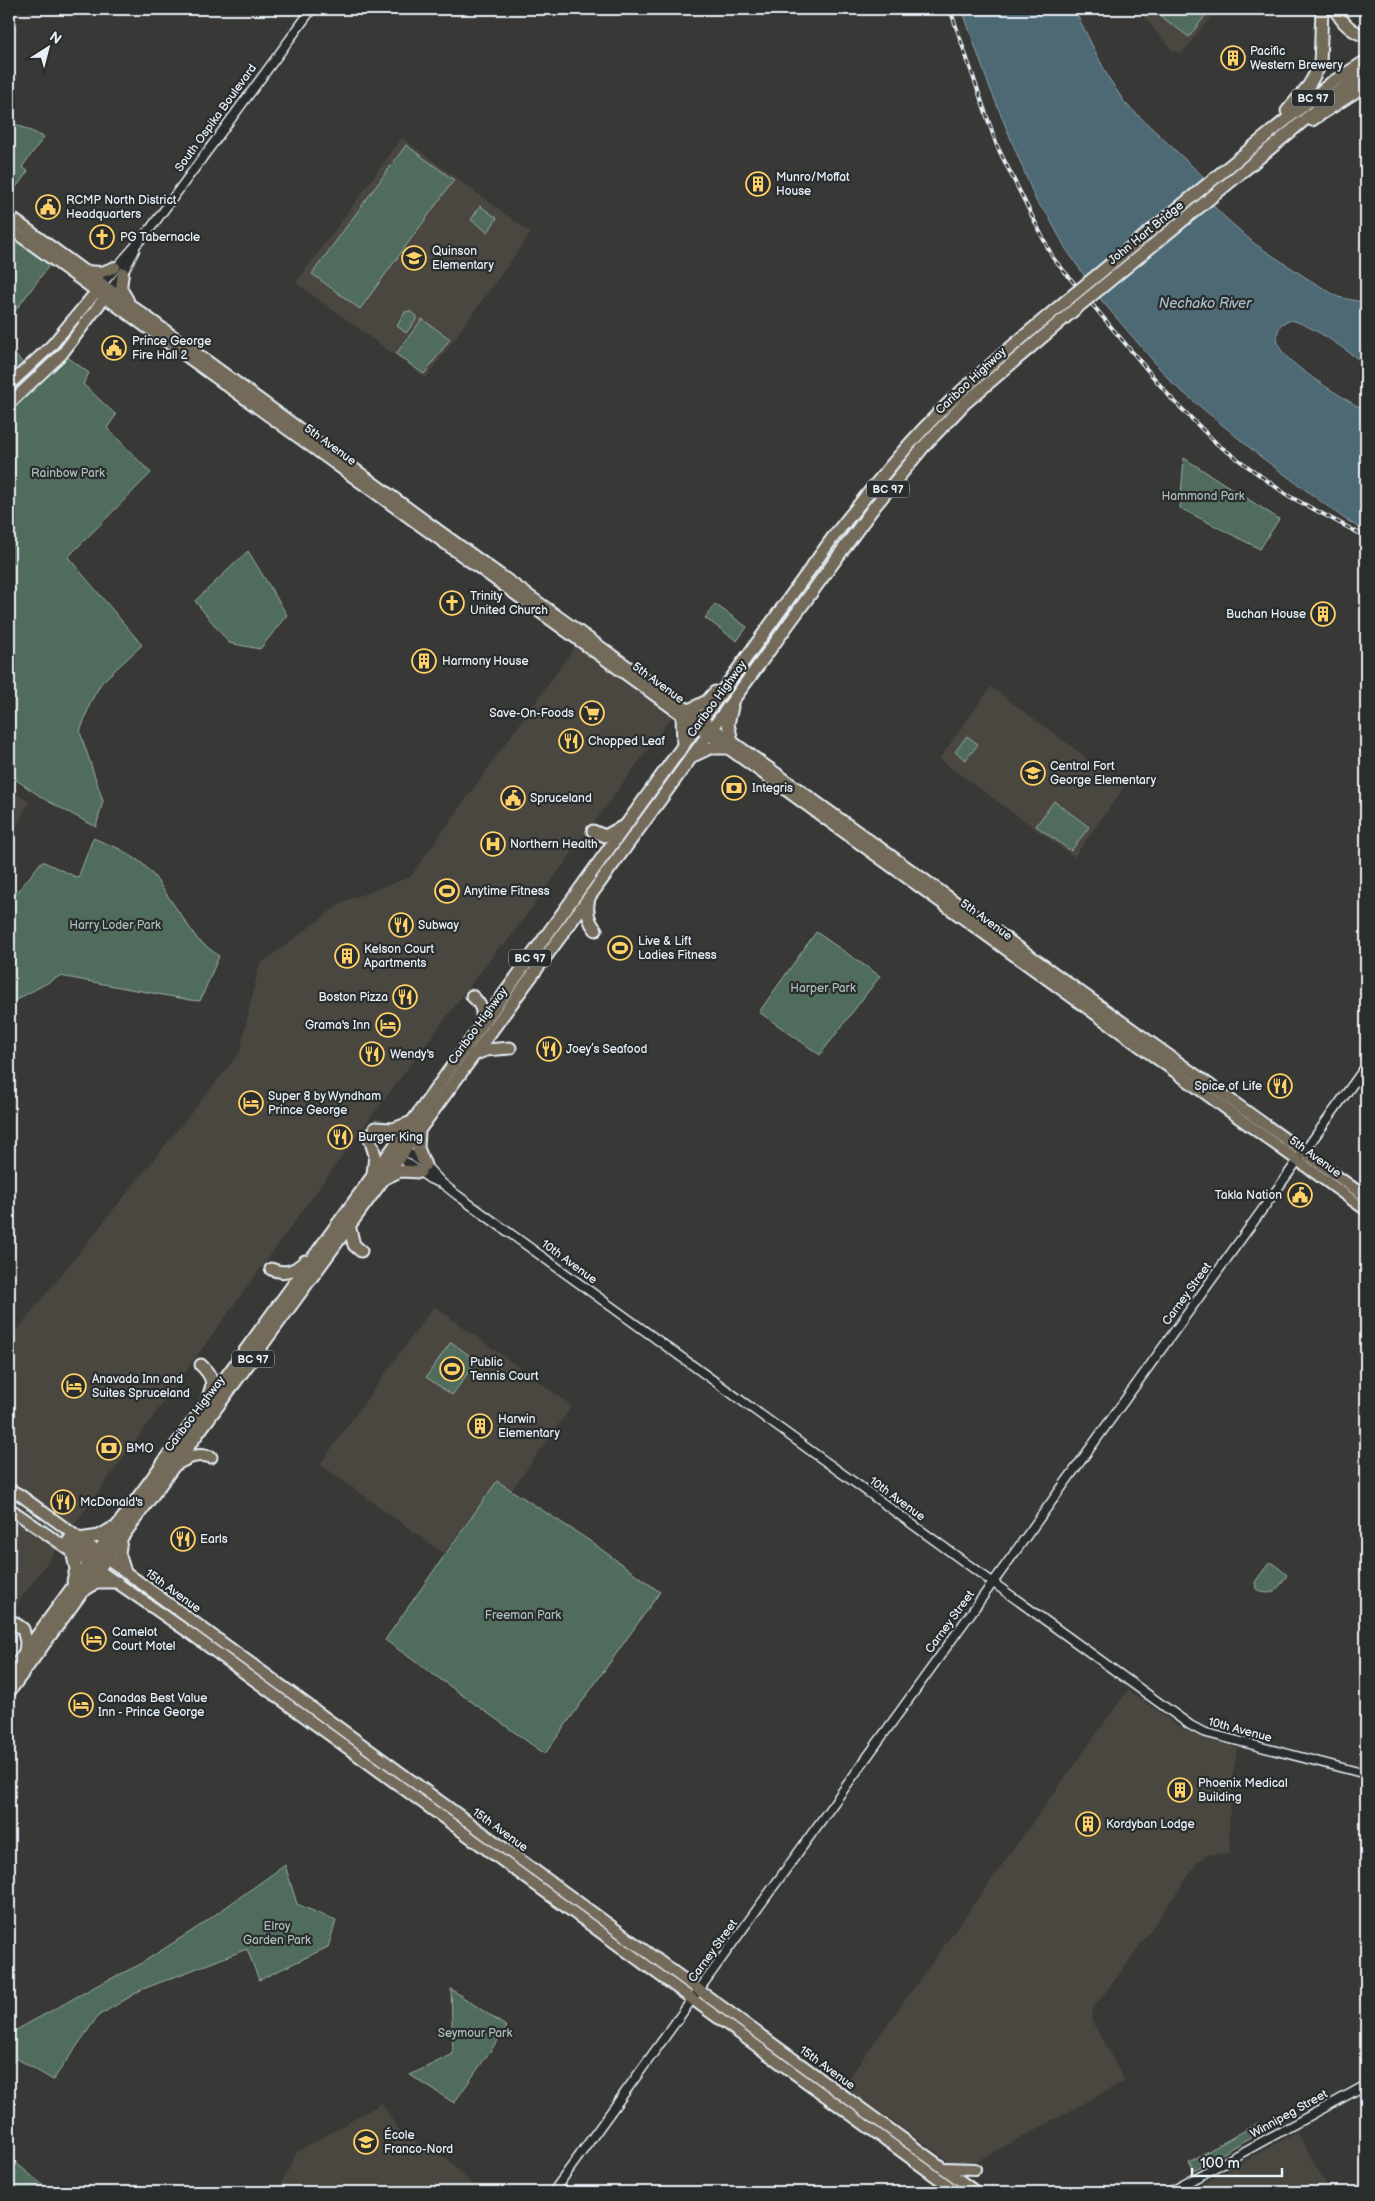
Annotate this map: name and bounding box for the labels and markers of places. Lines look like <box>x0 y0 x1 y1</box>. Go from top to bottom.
place label: Pacific Western Brewery <box>1250 44 1344 73</box>
building icon: Pacific Western Brewery <box>1220 45 1246 71</box>
place label: Munro/Moffat House <box>776 170 850 199</box>
building icon: Munro/Moffat House <box>745 171 771 197</box>
place label: RCMP North District Headquarters <box>66 193 177 222</box>
public building icon: RCMP North District Headquarters <box>35 194 61 220</box>
church icon: PG Tabernacle <box>89 224 115 250</box>
place label: PG Tabernacle <box>120 230 200 245</box>
place label: Quinson Elementary <box>432 244 494 273</box>
school or university icon: Quinson Elementary <box>401 245 427 271</box>
place label: Prince George Fire Hall 2 <box>132 334 211 363</box>
public building icon: Prince George Fire Hall 2 <box>101 335 127 361</box>
place label: Trinity United Church <box>470 589 548 618</box>
church icon: Trinity United Church <box>439 590 465 616</box>
building icon: Buchan House <box>1310 601 1336 627</box>
place label: Buchan House <box>1226 607 1306 622</box>
building icon: Harmony House <box>411 648 437 674</box>
place label: Harmony House <box>442 654 529 669</box>
supermarket icon: Save-On-Foods <box>579 700 605 726</box>
place label: Save-On-Foods <box>489 706 574 721</box>
restaurant icon: Chopped Leaf <box>558 728 584 754</box>
place label: Chopped Leaf <box>588 734 666 749</box>
place label: Central Fort George Elementary <box>1050 759 1157 788</box>
school or university icon: Central Fort George Elementary <box>1020 760 1046 786</box>
bank icon: Integris <box>721 775 747 801</box>
place label: Integris <box>752 781 793 796</box>
public building icon: Spruceland <box>500 785 526 811</box>
place label: Spruceland <box>530 791 592 806</box>
hospital icon: Northern Health <box>480 831 506 857</box>
place label: Northern Health <box>510 837 598 852</box>
sports icon: Anytime Fitness <box>434 878 460 904</box>
place label: Anytime Fitness <box>464 884 550 899</box>
restaurant icon: Subway <box>388 912 414 938</box>
place label: Subway <box>418 918 459 933</box>
place label: Live & Lift Ladies Fitness <box>638 934 717 963</box>
sports icon: Live & Lift Ladies Fitness <box>607 935 633 961</box>
place label: Kelson Court Apartments <box>364 942 435 971</box>
building icon: Kelson Court Apartments <box>334 943 360 969</box>
restaurant icon: Boston Pizza <box>392 984 418 1010</box>
place label: Boston Pizza <box>318 990 388 1005</box>
hotel icon: Grama's Inn <box>375 1012 401 1038</box>
place label: Grama's Inn <box>305 1018 370 1033</box>
restaurant icon: Joey’s Seafood <box>536 1036 562 1062</box>
restaurant icon: Wendy's <box>359 1041 385 1067</box>
place label: Joey’s Seafood <box>566 1042 647 1057</box>
place label: Wendy's <box>390 1047 434 1062</box>
restaurant icon: Spice of Life <box>1267 1073 1293 1099</box>
place label: Spice of Life <box>1194 1079 1262 1094</box>
place label: Super 8 by Wyndham Prince George <box>268 1089 381 1118</box>
hotel icon: Super 8 by Wyndham Prince George <box>238 1090 264 1116</box>
restaurant icon: Burger King <box>327 1124 353 1150</box>
place label: Burger King <box>358 1130 423 1145</box>
public building icon: Takla Nation <box>1287 1182 1313 1208</box>
place label: Takla Nation <box>1215 1188 1282 1203</box>
place label: Public Tennis Court <box>470 1355 539 1384</box>
sports icon: Public Tennis Court <box>439 1356 465 1382</box>
place label: Anavada Inn and Suites Spruceland <box>92 1372 190 1401</box>
hotel icon: Anavada Inn and Suites Spruceland <box>61 1373 87 1399</box>
place label: Harwin Elementary <box>498 1412 560 1441</box>
building icon: Harwin Elementary <box>467 1413 493 1439</box>
bank icon: BMO <box>96 1435 122 1461</box>
place label: BMO <box>126 1441 154 1456</box>
restaurant icon: McDonald's <box>50 1489 76 1515</box>
place label: McDonald's <box>80 1495 143 1510</box>
restaurant icon: Earls <box>170 1526 196 1552</box>
place label: Earls <box>200 1532 228 1547</box>
place label: Camelot Court Motel <box>112 1625 175 1654</box>
hotel icon: Camelot Court Motel <box>81 1626 107 1652</box>
place label: Canadas Best Value Inn - Prince George <box>98 1691 207 1720</box>
hotel icon: Canadas Best Value Inn - Prince George <box>68 1692 94 1718</box>
place label: Phoenix Medical Building <box>1198 1776 1288 1805</box>
building icon: Phoenix Medical Building <box>1167 1777 1193 1803</box>
building icon: Kordyban Lodge <box>1075 1811 1101 1837</box>
place label: Kordyban Lodge <box>1106 1817 1195 1832</box>
place label: École Franco-Nord <box>384 2127 453 2157</box>
school or university icon: École Franco-Nord <box>353 2129 379 2155</box>

